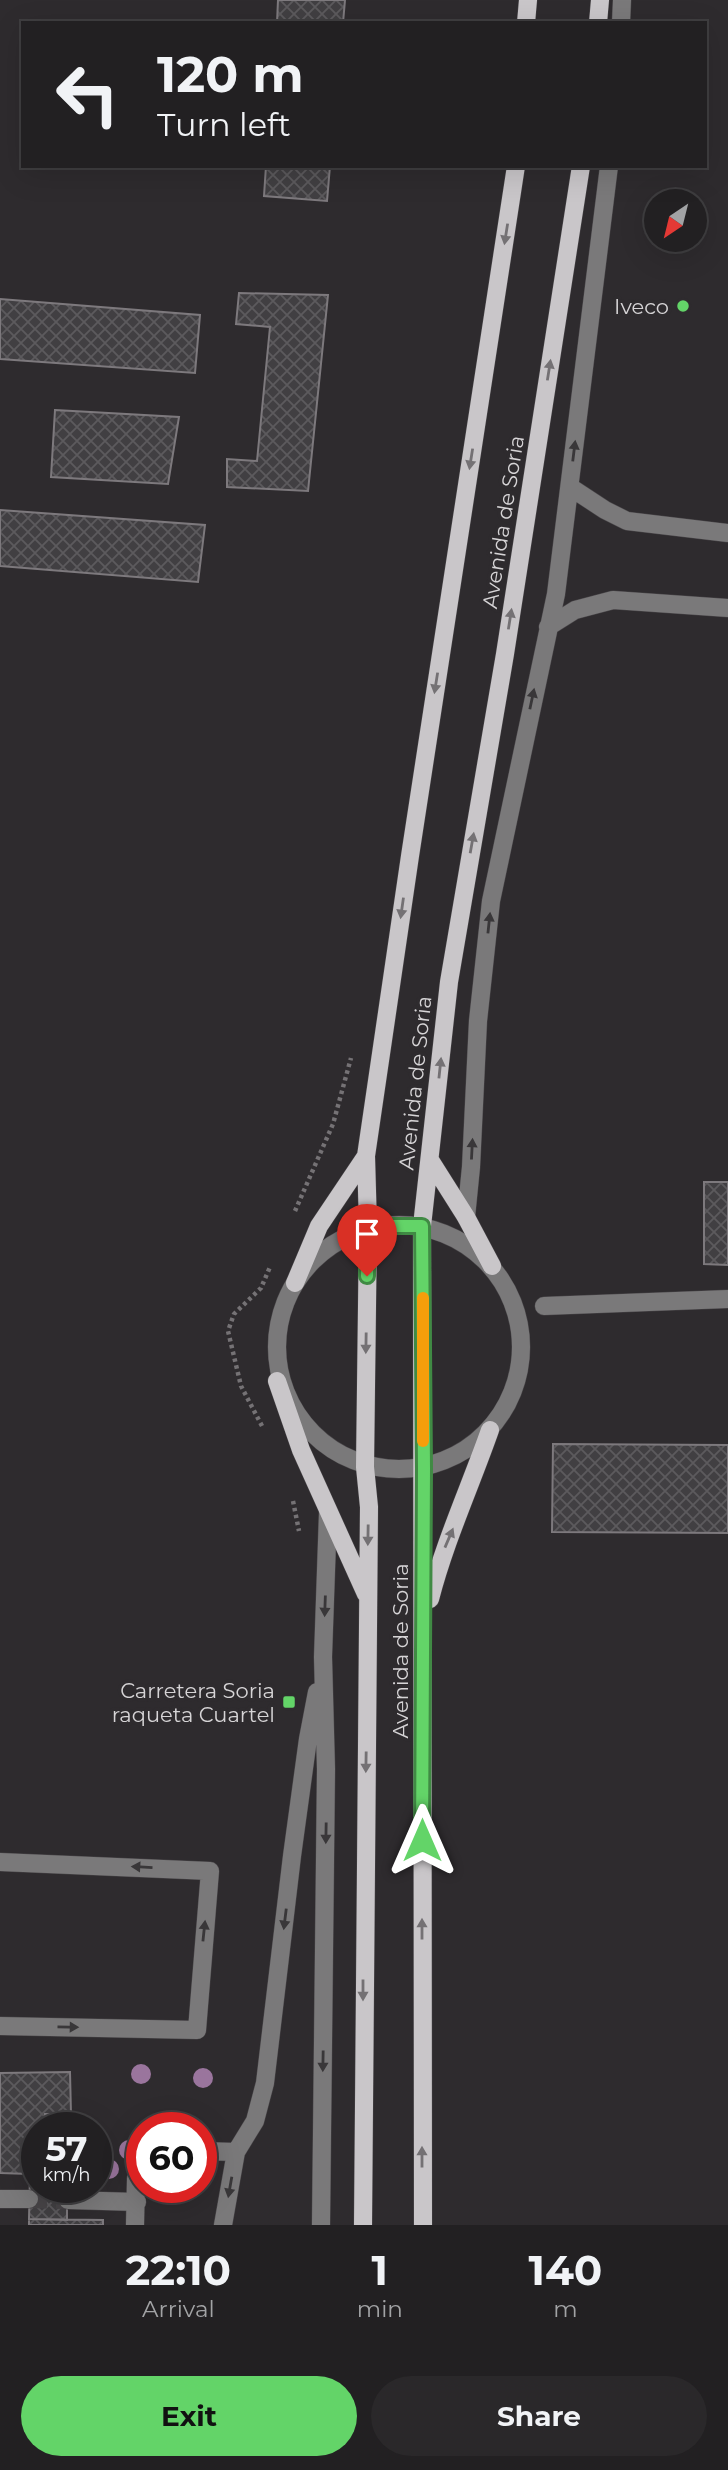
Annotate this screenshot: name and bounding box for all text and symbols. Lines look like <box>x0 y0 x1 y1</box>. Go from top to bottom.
text: 120 m <box>157 45 304 104</box>
icon: left <box>42 49 133 140</box>
text: Turn left <box>157 105 291 144</box>
north arrow <box>644 189 707 252</box>
map controls <box>644 189 707 252</box>
one-way arrow <box>500 223 511 245</box>
place label: Iveco <box>614 294 669 319</box>
marker: Iveco <box>675 298 691 314</box>
one-way arrow <box>544 358 555 380</box>
street label: Avenida de Soria <box>477 434 529 610</box>
one-way arrow <box>569 440 580 462</box>
one-way arrow <box>465 448 476 470</box>
one-way arrow <box>505 607 516 629</box>
one-way arrow <box>430 672 441 694</box>
one-way arrow <box>527 688 538 710</box>
one-way arrow <box>467 832 478 854</box>
one-way arrow <box>396 897 407 919</box>
one-way arrow <box>483 912 494 934</box>
street label: Avenida de Soria <box>393 995 437 1171</box>
one-way arrow <box>434 1057 445 1079</box>
one-way arrow <box>467 1138 478 1160</box>
pin <box>337 1204 397 1276</box>
icon: arrive <box>348 1215 386 1253</box>
one-way arrow <box>360 1332 372 1354</box>
one-way arrow <box>362 1524 374 1546</box>
one-way arrow <box>444 1527 455 1548</box>
street label: Avenida de Soria <box>388 1563 413 1739</box>
one-way arrow <box>319 1595 330 1617</box>
place label: Carretera Soria raqueta Cuartel <box>112 1678 275 1727</box>
marker: Carretera Soria raqueta Cuartel <box>281 1694 297 1710</box>
one-way arrow <box>360 1752 371 1774</box>
position arrow <box>385 1803 459 1877</box>
one-way arrow <box>320 1823 331 1845</box>
one-way arrow <box>130 1861 152 1872</box>
one-way arrow <box>279 1908 290 1930</box>
one-way arrow <box>416 1918 428 1940</box>
one-way arrow <box>198 1920 209 1942</box>
one-way arrow <box>357 1979 369 2001</box>
one-way arrow <box>57 2021 79 2033</box>
one-way arrow <box>317 2050 329 2072</box>
speed limit sign: 60 <box>126 2112 217 2203</box>
text: 57 <box>45 2127 88 2170</box>
one-way arrow <box>417 2146 428 2168</box>
text: km/h <box>42 2164 91 2186</box>
one-way arrow <box>224 2176 235 2198</box>
text: 22:10 <box>126 2244 231 2296</box>
text: 1 <box>372 2244 388 2296</box>
text: 140 <box>528 2244 602 2296</box>
text: Arrival <box>142 2295 215 2323</box>
text: min <box>357 2295 403 2323</box>
text: m <box>553 2295 578 2323</box>
button: Exit <box>21 2376 357 2456</box>
button: Share <box>371 2376 707 2456</box>

